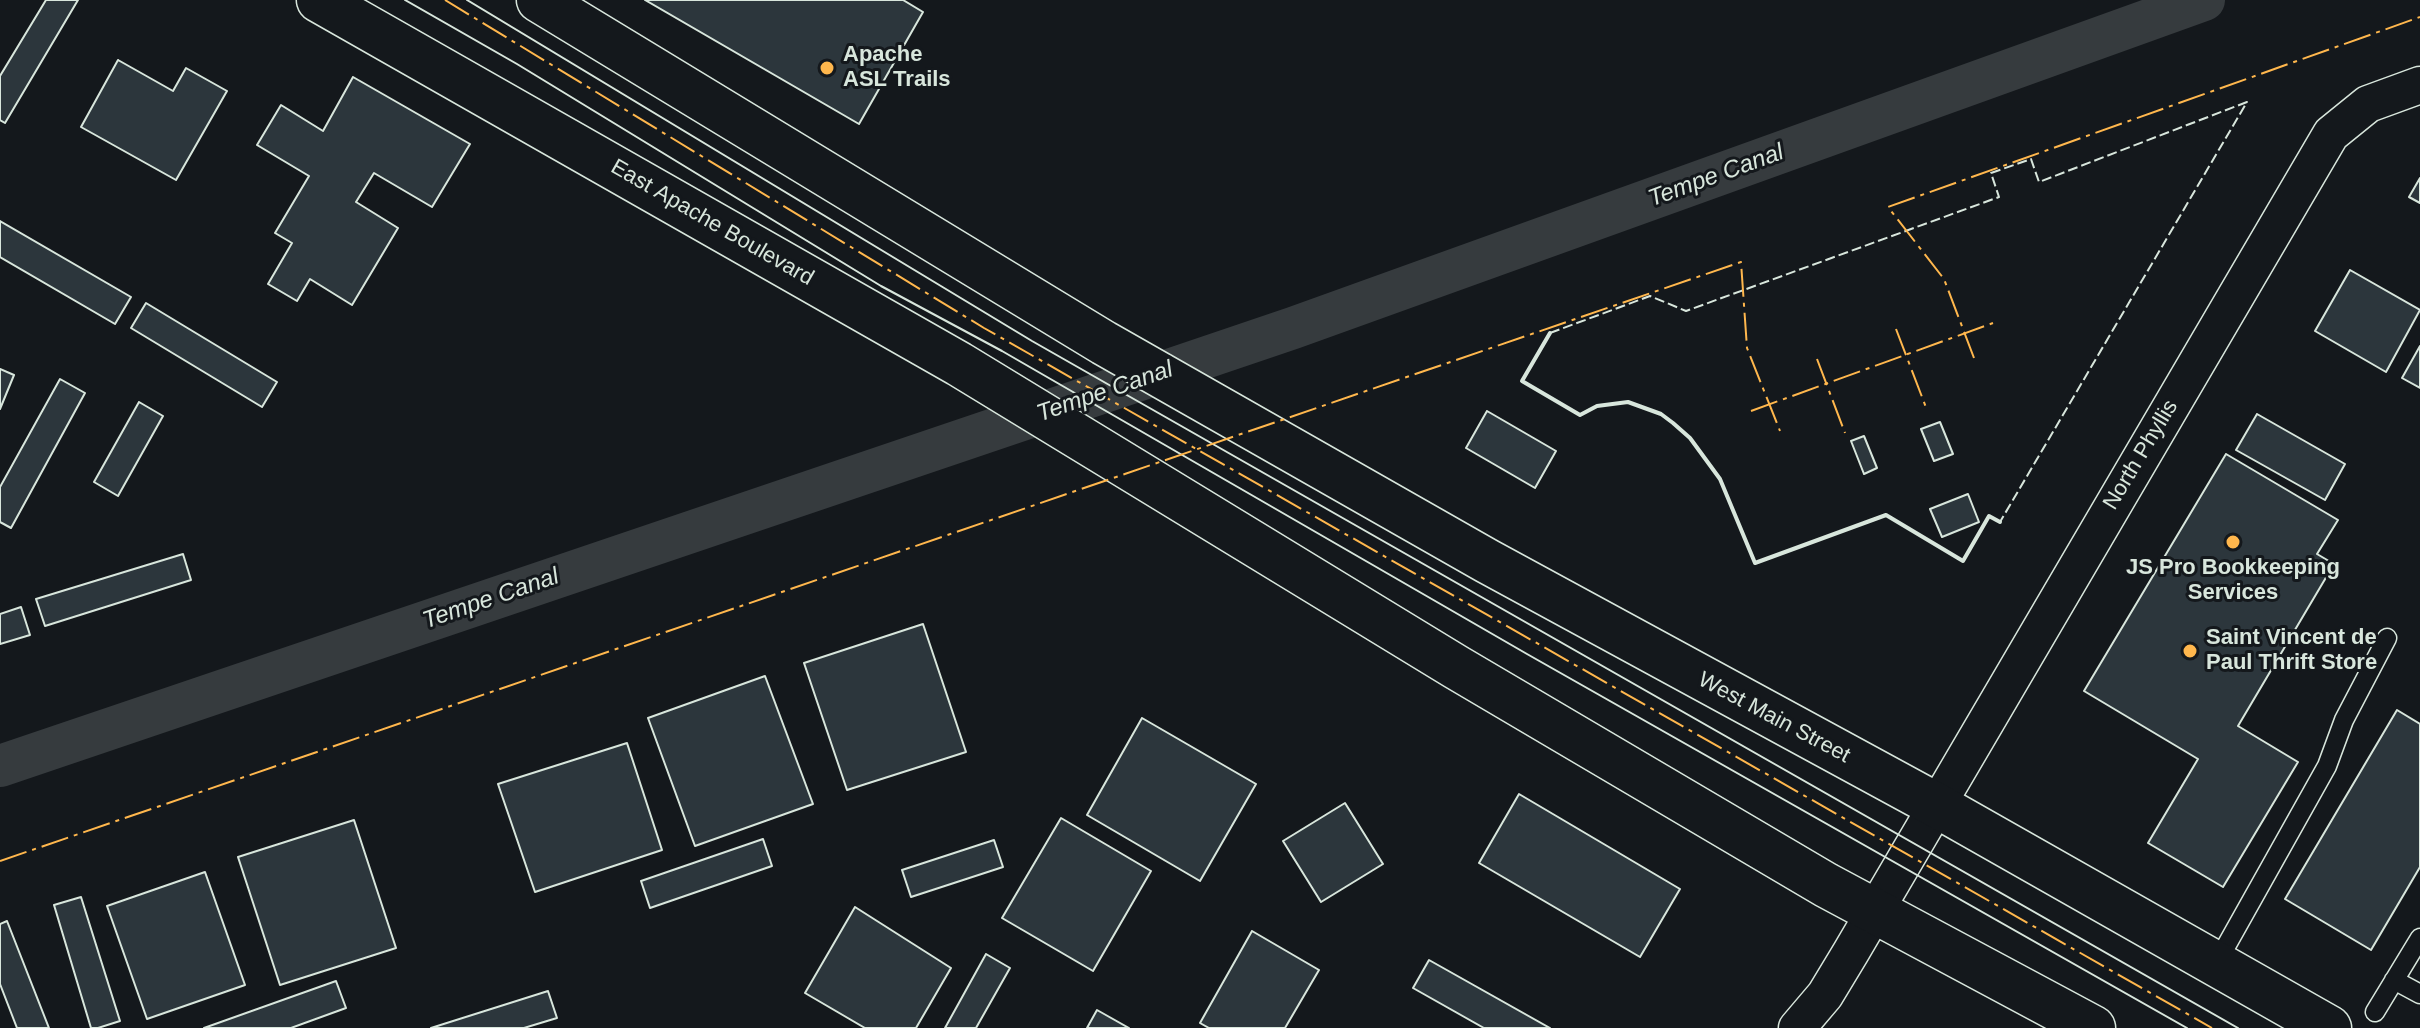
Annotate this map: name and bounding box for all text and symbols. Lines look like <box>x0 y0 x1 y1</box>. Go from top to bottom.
place label: Apache ASL Trails <box>843 42 951 94</box>
marker: Apache ASL Trails <box>818 59 836 77</box>
water label: Tempe Canal <box>1644 138 1788 214</box>
street label: East Apache Boulevard <box>606 154 818 292</box>
water label: Tempe Canal <box>1033 355 1177 429</box>
street label: North Phyllis <box>2098 395 2184 515</box>
marker: JS Pro Bookkeeping Services <box>2224 533 2242 551</box>
place label: JS Pro Bookkeeping Services <box>2126 555 2340 606</box>
water label: Tempe Canal <box>419 562 563 636</box>
place label: Saint Vincent de Paul Thrift Store <box>2206 625 2377 676</box>
marker: Saint Vincent de Paul Thrift Store <box>2181 642 2199 660</box>
street label: West Main Street <box>1693 667 1855 769</box>

